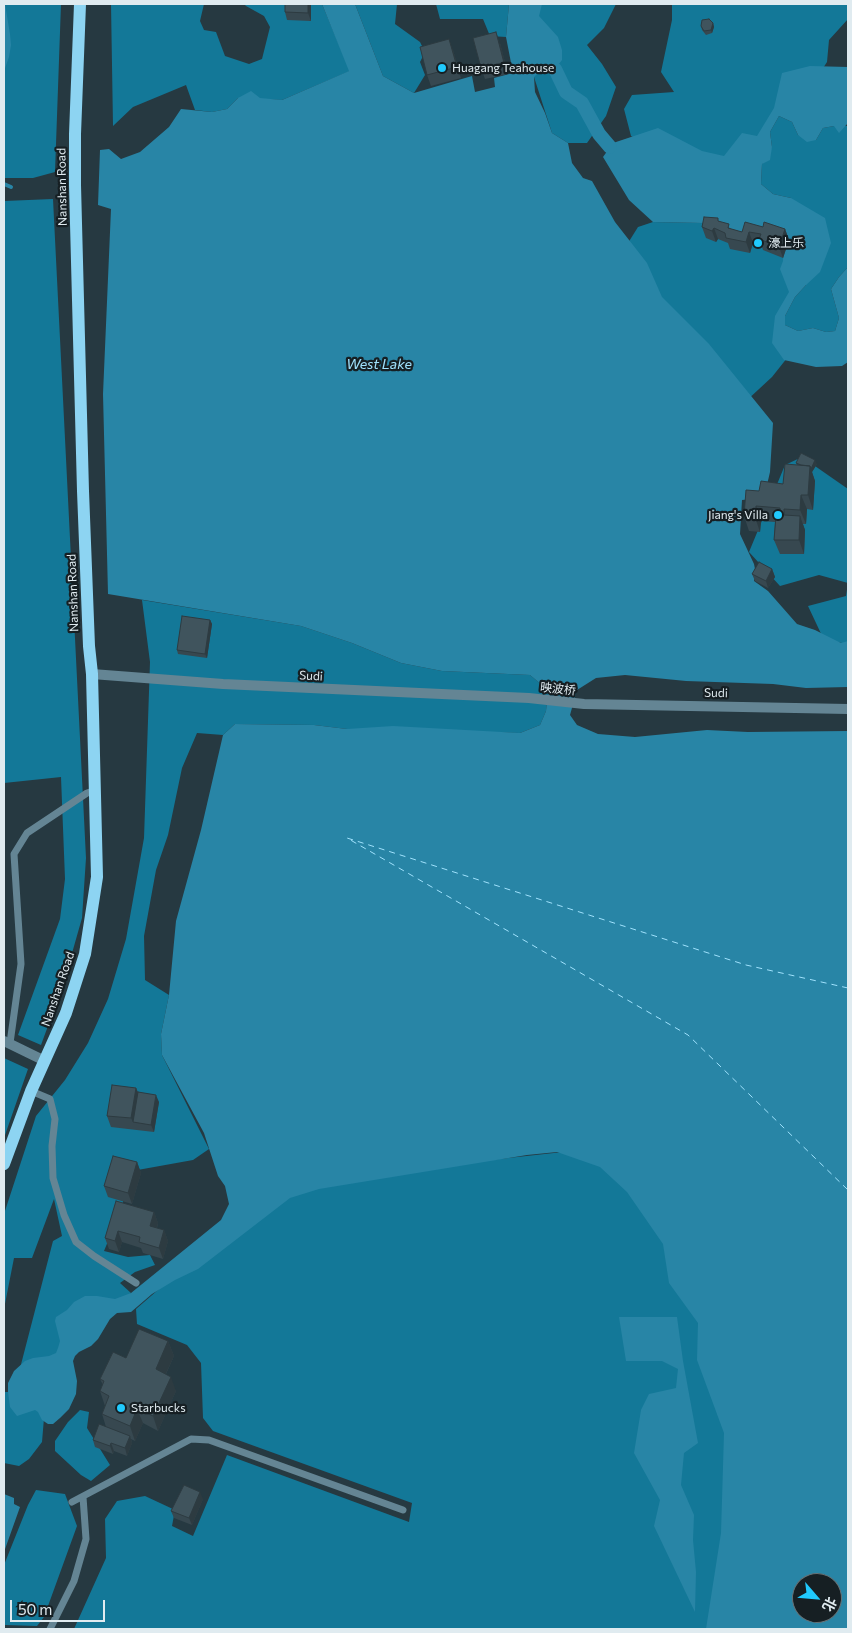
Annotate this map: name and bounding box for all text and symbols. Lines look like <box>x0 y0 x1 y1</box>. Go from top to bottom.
place label: Huagang Teahouse <box>452 61 554 75</box>
marker: Huagang Teahouse <box>436 62 448 74</box>
street label: Nanshan Road <box>54 148 70 226</box>
place label: 濠上乐 <box>768 236 804 250</box>
marker: 濠上乐 <box>752 237 764 249</box>
water label: West Lake <box>346 356 412 372</box>
place label: Jiang's Villa <box>708 508 768 522</box>
marker: Jiang's Villa <box>772 509 784 521</box>
street label: Nanshan Road <box>64 554 82 632</box>
street label: Sudi <box>299 668 323 684</box>
street label: 映波桥 <box>539 680 577 698</box>
street label: Sudi <box>704 686 728 700</box>
street label: Nanshan Road <box>38 950 78 1028</box>
place label: Starbucks <box>131 1401 186 1415</box>
marker: Starbucks <box>115 1402 127 1414</box>
north arrow <box>792 1573 842 1623</box>
scale bar <box>12 1590 108 1622</box>
text: 北 <box>819 1594 841 1615</box>
text: 50 m <box>18 1600 52 1618</box>

